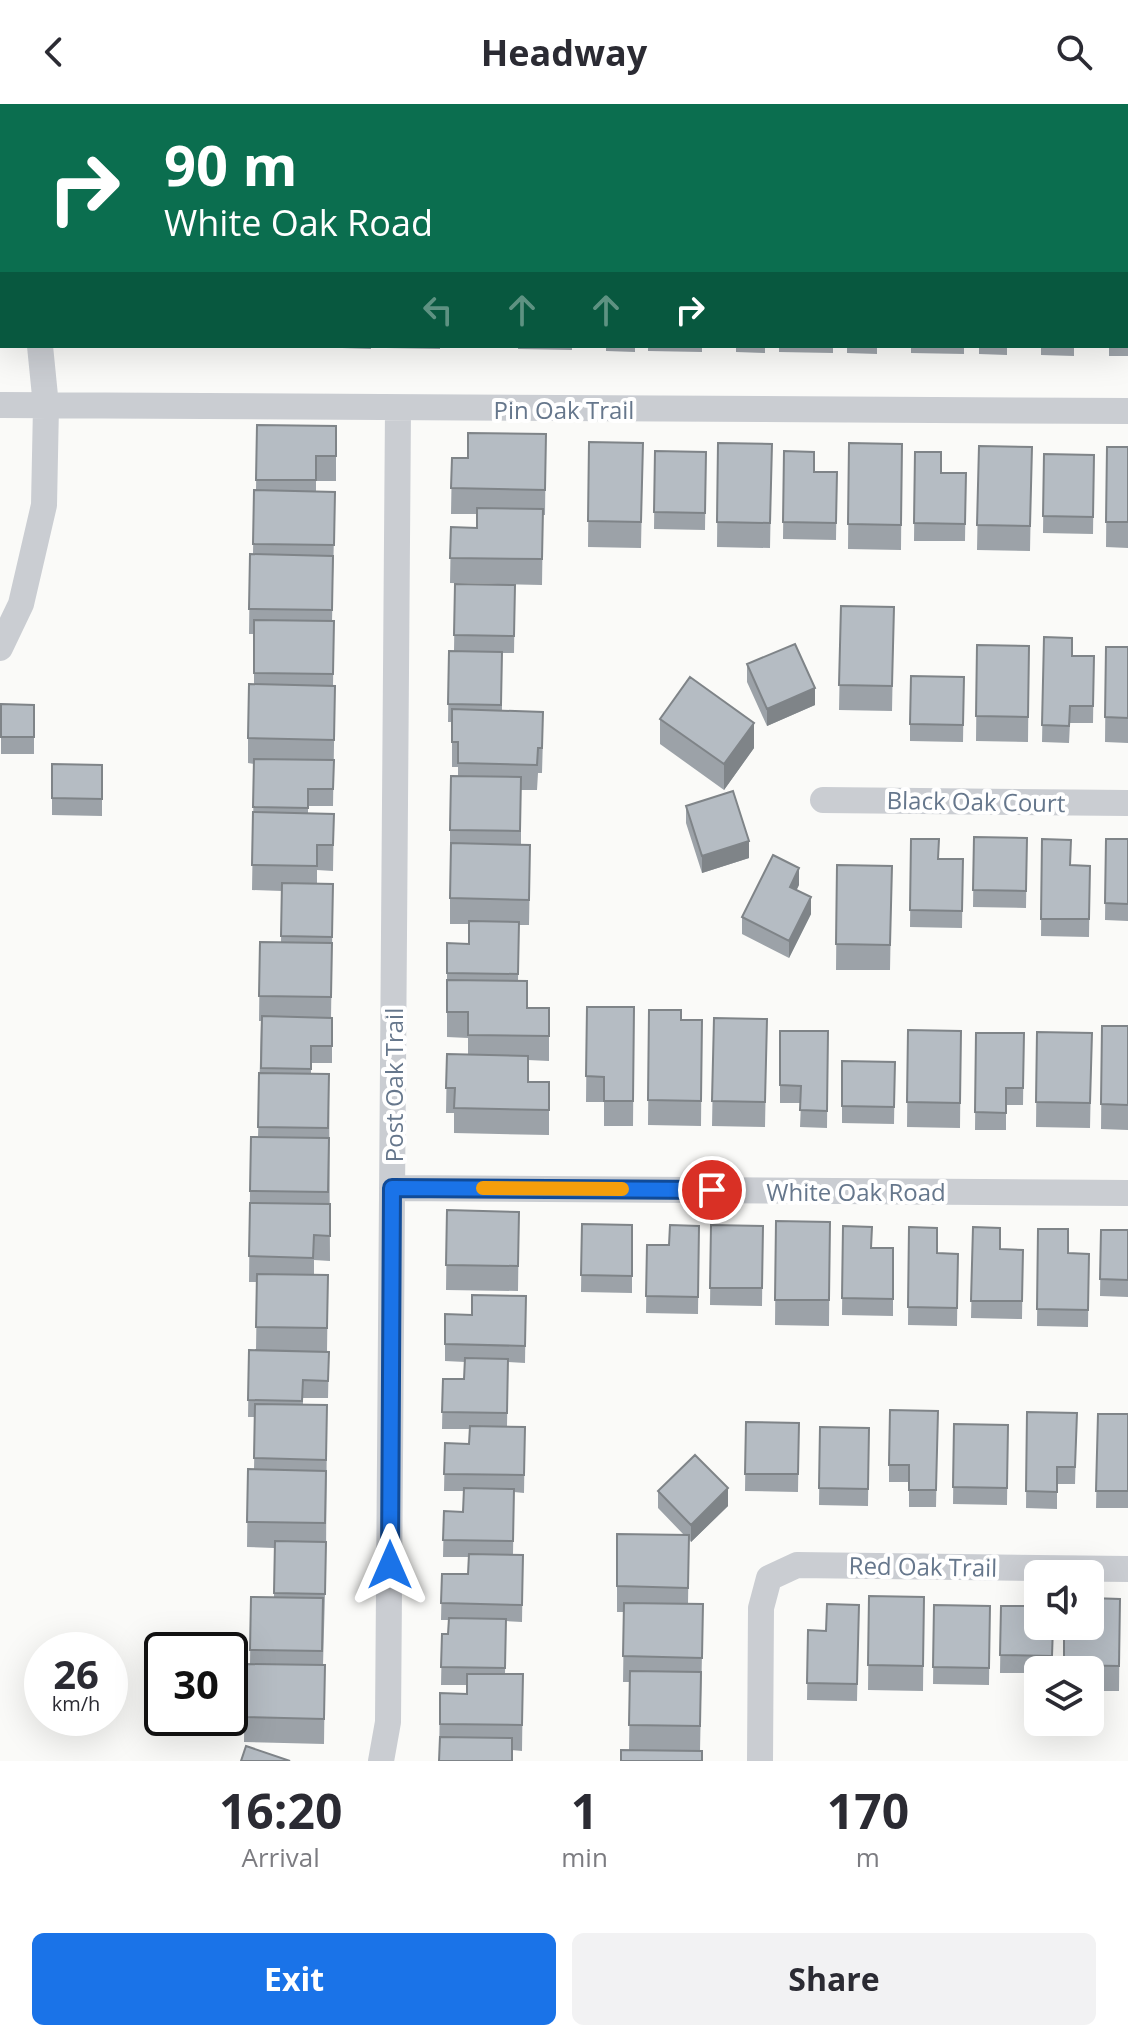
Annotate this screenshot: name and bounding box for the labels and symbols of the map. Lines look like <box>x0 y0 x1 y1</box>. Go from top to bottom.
street label: Pin Oak Trail <box>494 393 634 426</box>
street label: Black Oak Court <box>886 783 1066 819</box>
street label: Post Oak Trail <box>377 1008 410 1162</box>
pin <box>678 1156 746 1224</box>
street label: White Oak Road <box>766 1175 946 1208</box>
position arrow <box>348 1523 432 1607</box>
street label: Red Oak Trail <box>848 1548 998 1584</box>
speed limit sign: 30 <box>144 1632 248 1736</box>

